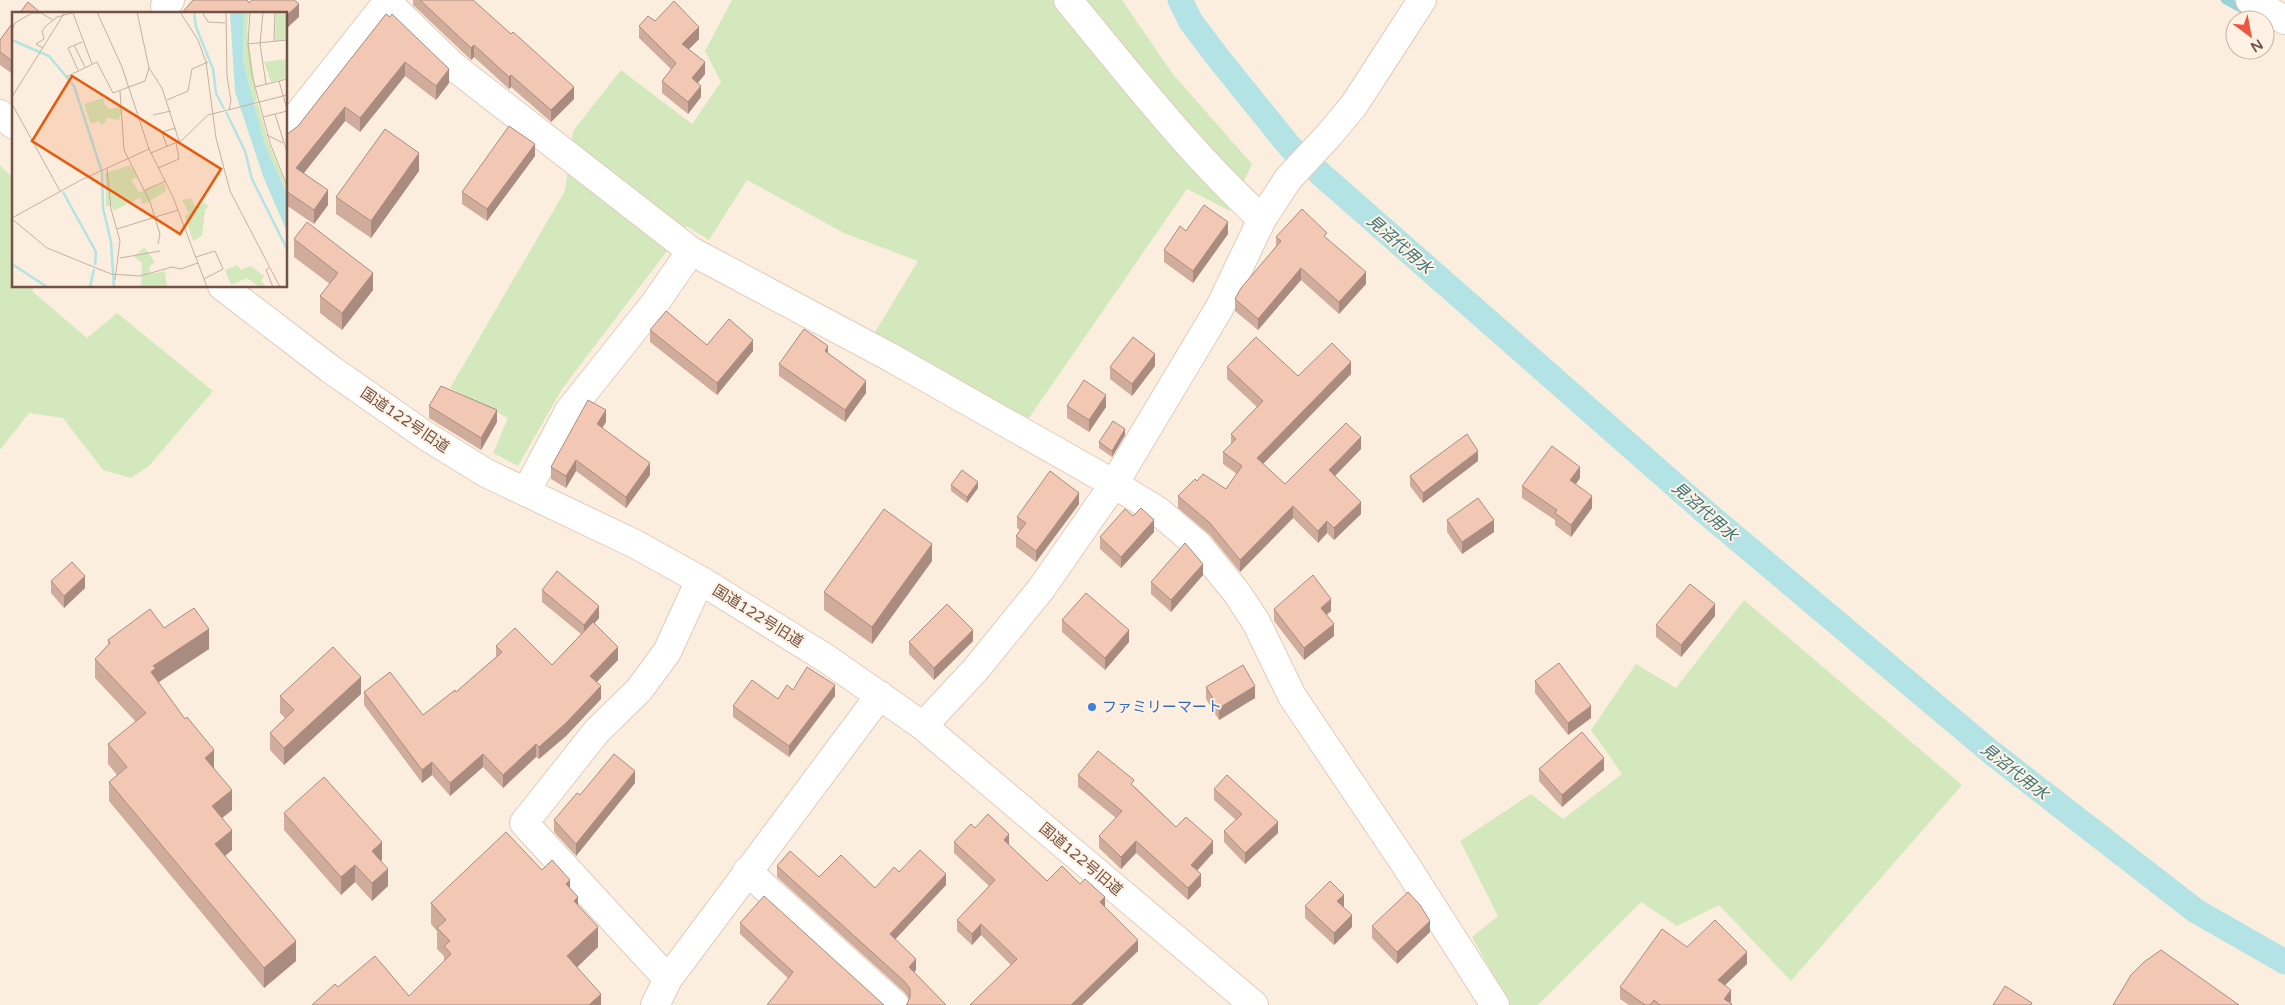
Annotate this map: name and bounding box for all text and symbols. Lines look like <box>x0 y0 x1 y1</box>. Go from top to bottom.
north arrow <box>2225 10 2275 60</box>
inset map <box>12 12 288 288</box>
text: N <box>2247 35 2266 56</box>
water label: 見沼代用水 <box>1363 211 1438 280</box>
street label: 国道122号旧道 <box>357 384 453 456</box>
water label: 見沼代用水 <box>1668 478 1743 547</box>
street label: 国道122号旧道 <box>709 581 807 651</box>
place label: ファミリーマート <box>1102 698 1222 716</box>
marker: ファミリーマート <box>1086 701 1098 713</box>
water label: 見沼代用水 <box>1977 739 2054 806</box>
street label: 国道122号旧道 <box>1036 819 1126 899</box>

